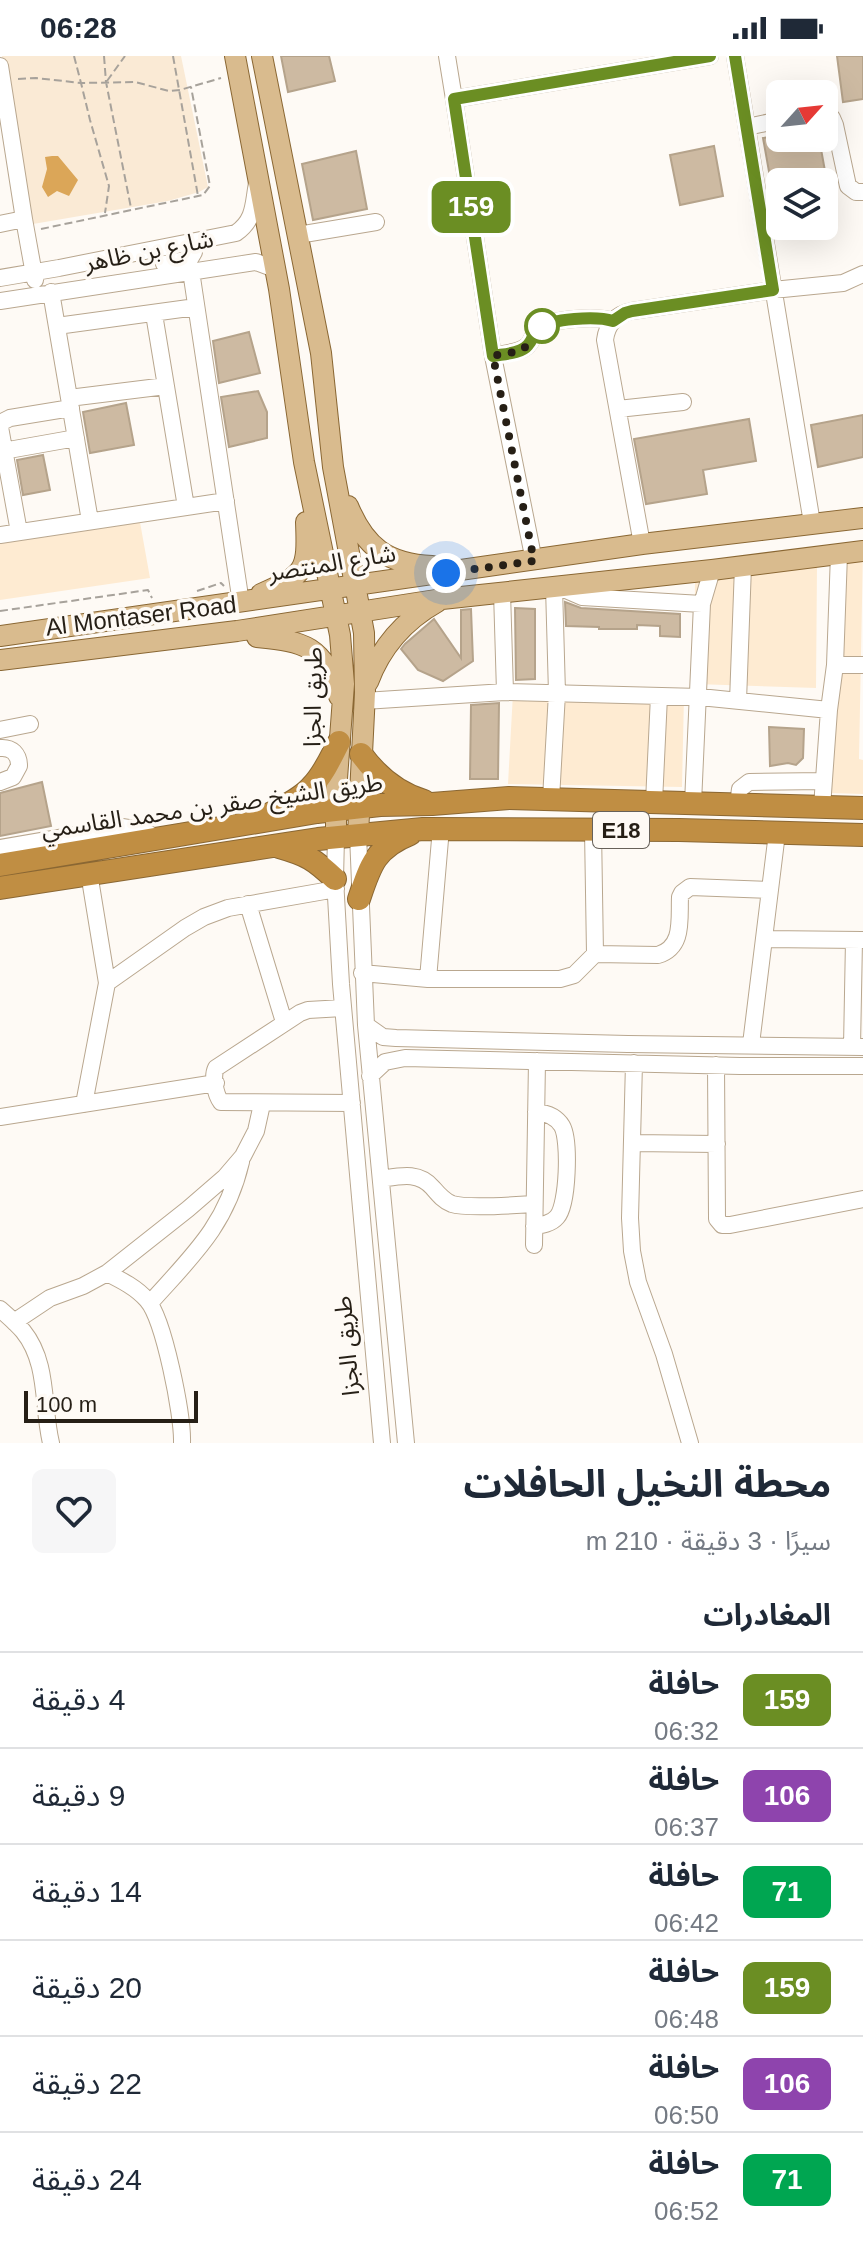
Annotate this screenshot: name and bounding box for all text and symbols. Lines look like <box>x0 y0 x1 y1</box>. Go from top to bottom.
text: 06:28 <box>40 11 117 44</box>
north arrow <box>766 80 838 152</box>
map controls <box>766 80 838 240</box>
button: layers <box>766 168 838 240</box>
line badge: 159 <box>425 181 517 233</box>
text: 159 <box>448 191 494 222</box>
street label: شارع بن ظاهر <box>81 225 216 280</box>
unlabelled marker <box>525 309 559 343</box>
street label: شارع المنتصر <box>265 539 398 590</box>
your location <box>426 553 466 593</box>
street label: Al Montaser Road <box>44 590 238 641</box>
street label: طريق الجزا <box>298 647 329 747</box>
street label: طريق الشيخ صقر بن محمد القاسمي <box>39 768 385 848</box>
road number: E18 <box>593 812 649 848</box>
street label: طريق الجزا <box>329 1295 366 1397</box>
scale bar <box>24 1387 198 1423</box>
text: 100 m <box>36 1392 97 1417</box>
text: محطة النخيل الحافلات <box>464 1463 831 1505</box>
button: heart <box>32 1469 116 1553</box>
text: سيرًا · 3 دقيقة · 210 m <box>586 1526 831 1556</box>
text: المغادرات <box>703 1598 831 1631</box>
text: حافلة <box>648 1667 719 1700</box>
text: 4 دقيقة <box>32 1683 125 1716</box>
text: 159 <box>764 1684 810 1715</box>
text: 06:32 <box>654 1716 719 1746</box>
text: حافلة <box>648 1763 719 1796</box>
text: 9 دقيقة <box>32 1779 125 1812</box>
text: 106 <box>764 1780 810 1811</box>
text: 06:37 <box>654 1812 719 1842</box>
text: حافلة <box>648 1859 719 1892</box>
text: 14 دقيقة <box>32 1875 142 1908</box>
text: 71 <box>771 1876 803 1907</box>
text: 06:42 <box>654 1908 719 1938</box>
text: حافلة <box>648 1955 719 1988</box>
text: 20 دقيقة <box>32 1971 142 2004</box>
text: 159 <box>764 1972 810 2003</box>
text: 06:48 <box>654 2004 719 2034</box>
text: حافلة <box>648 2051 719 2084</box>
text: 22 دقيقة <box>32 2067 142 2100</box>
text: 106 <box>764 2068 810 2099</box>
text: 06:50 <box>654 2100 719 2130</box>
text: حافلة <box>648 2147 719 2180</box>
text: 24 دقيقة <box>32 2163 142 2196</box>
text: 71 <box>771 2164 803 2195</box>
text: 06:52 <box>654 2196 719 2226</box>

